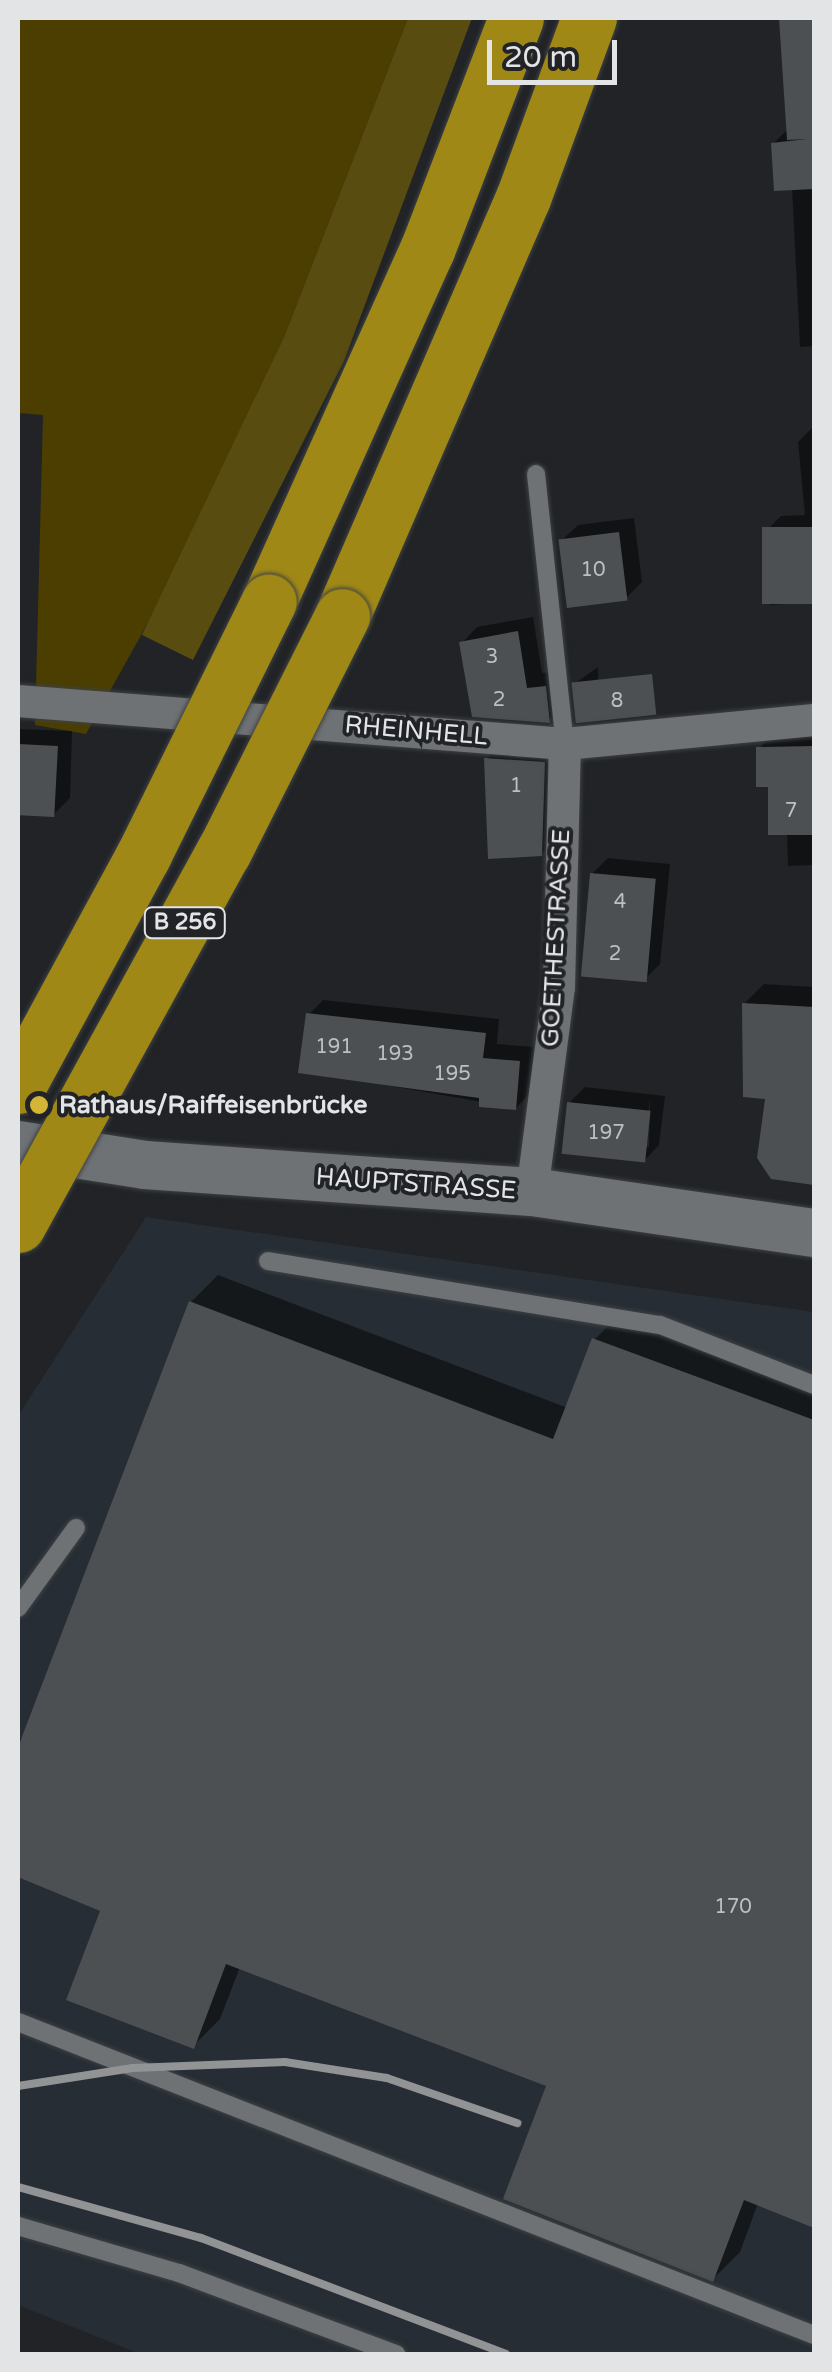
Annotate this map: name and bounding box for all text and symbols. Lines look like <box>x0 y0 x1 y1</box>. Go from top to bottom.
scale bar <box>492 20 622 82</box>
text: 20 m <box>504 39 577 76</box>
house number: 10 <box>580 558 606 582</box>
house number: 3 <box>486 645 498 669</box>
house number: 2 <box>493 688 505 712</box>
house number: 8 <box>611 689 623 713</box>
street label: RHEINHELL <box>343 710 489 752</box>
house number: 1 <box>510 774 522 798</box>
house number: 7 <box>785 799 797 823</box>
street label: GOETHESTRASSE <box>535 828 577 1048</box>
house number: 4 <box>614 890 626 914</box>
road number: B 256 <box>142 906 228 940</box>
house number: 2 <box>609 942 621 966</box>
house number: 191 <box>315 1035 353 1059</box>
house number: 193 <box>376 1042 414 1066</box>
house number: 195 <box>433 1062 471 1086</box>
place label: Rathaus/Raiffeisenbrücke <box>59 1090 367 1120</box>
marker: Rathaus/Raiffeisenbrücke <box>28 1094 50 1116</box>
house number: 197 <box>587 1121 625 1145</box>
street label: HAUPTSTRASSE <box>315 1162 517 1206</box>
house number: 170 <box>714 1895 752 1919</box>

